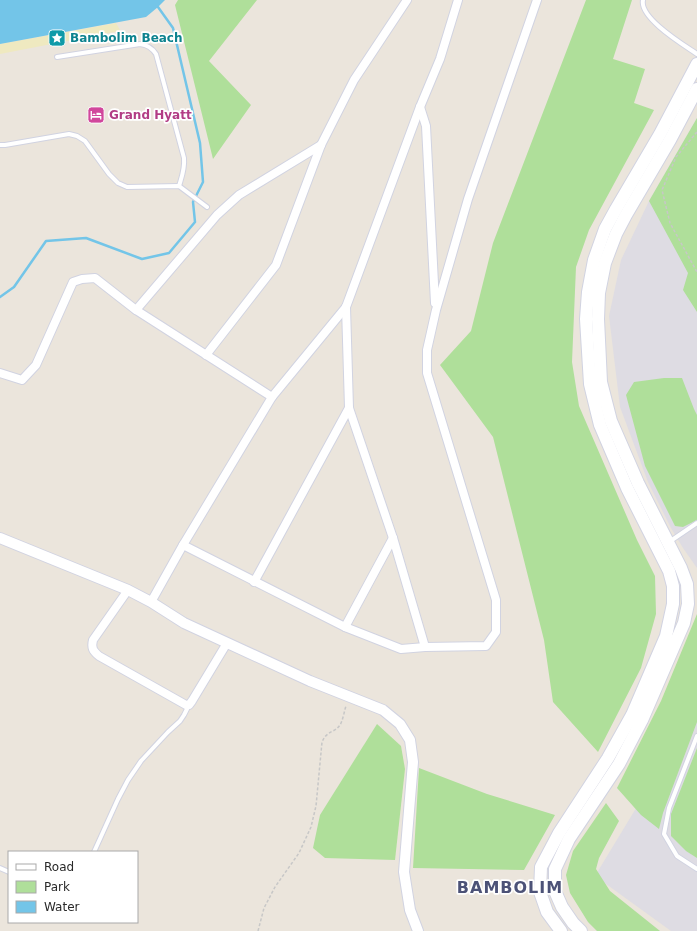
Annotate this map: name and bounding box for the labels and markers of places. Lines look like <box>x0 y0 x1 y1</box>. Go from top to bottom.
place icon: Bambolim Beach <box>47 28 67 48</box>
place label: Bambolim Beach <box>70 31 183 45</box>
hotel icon: Grand Hyatt <box>86 105 106 125</box>
place label: Grand Hyatt <box>109 108 192 122</box>

